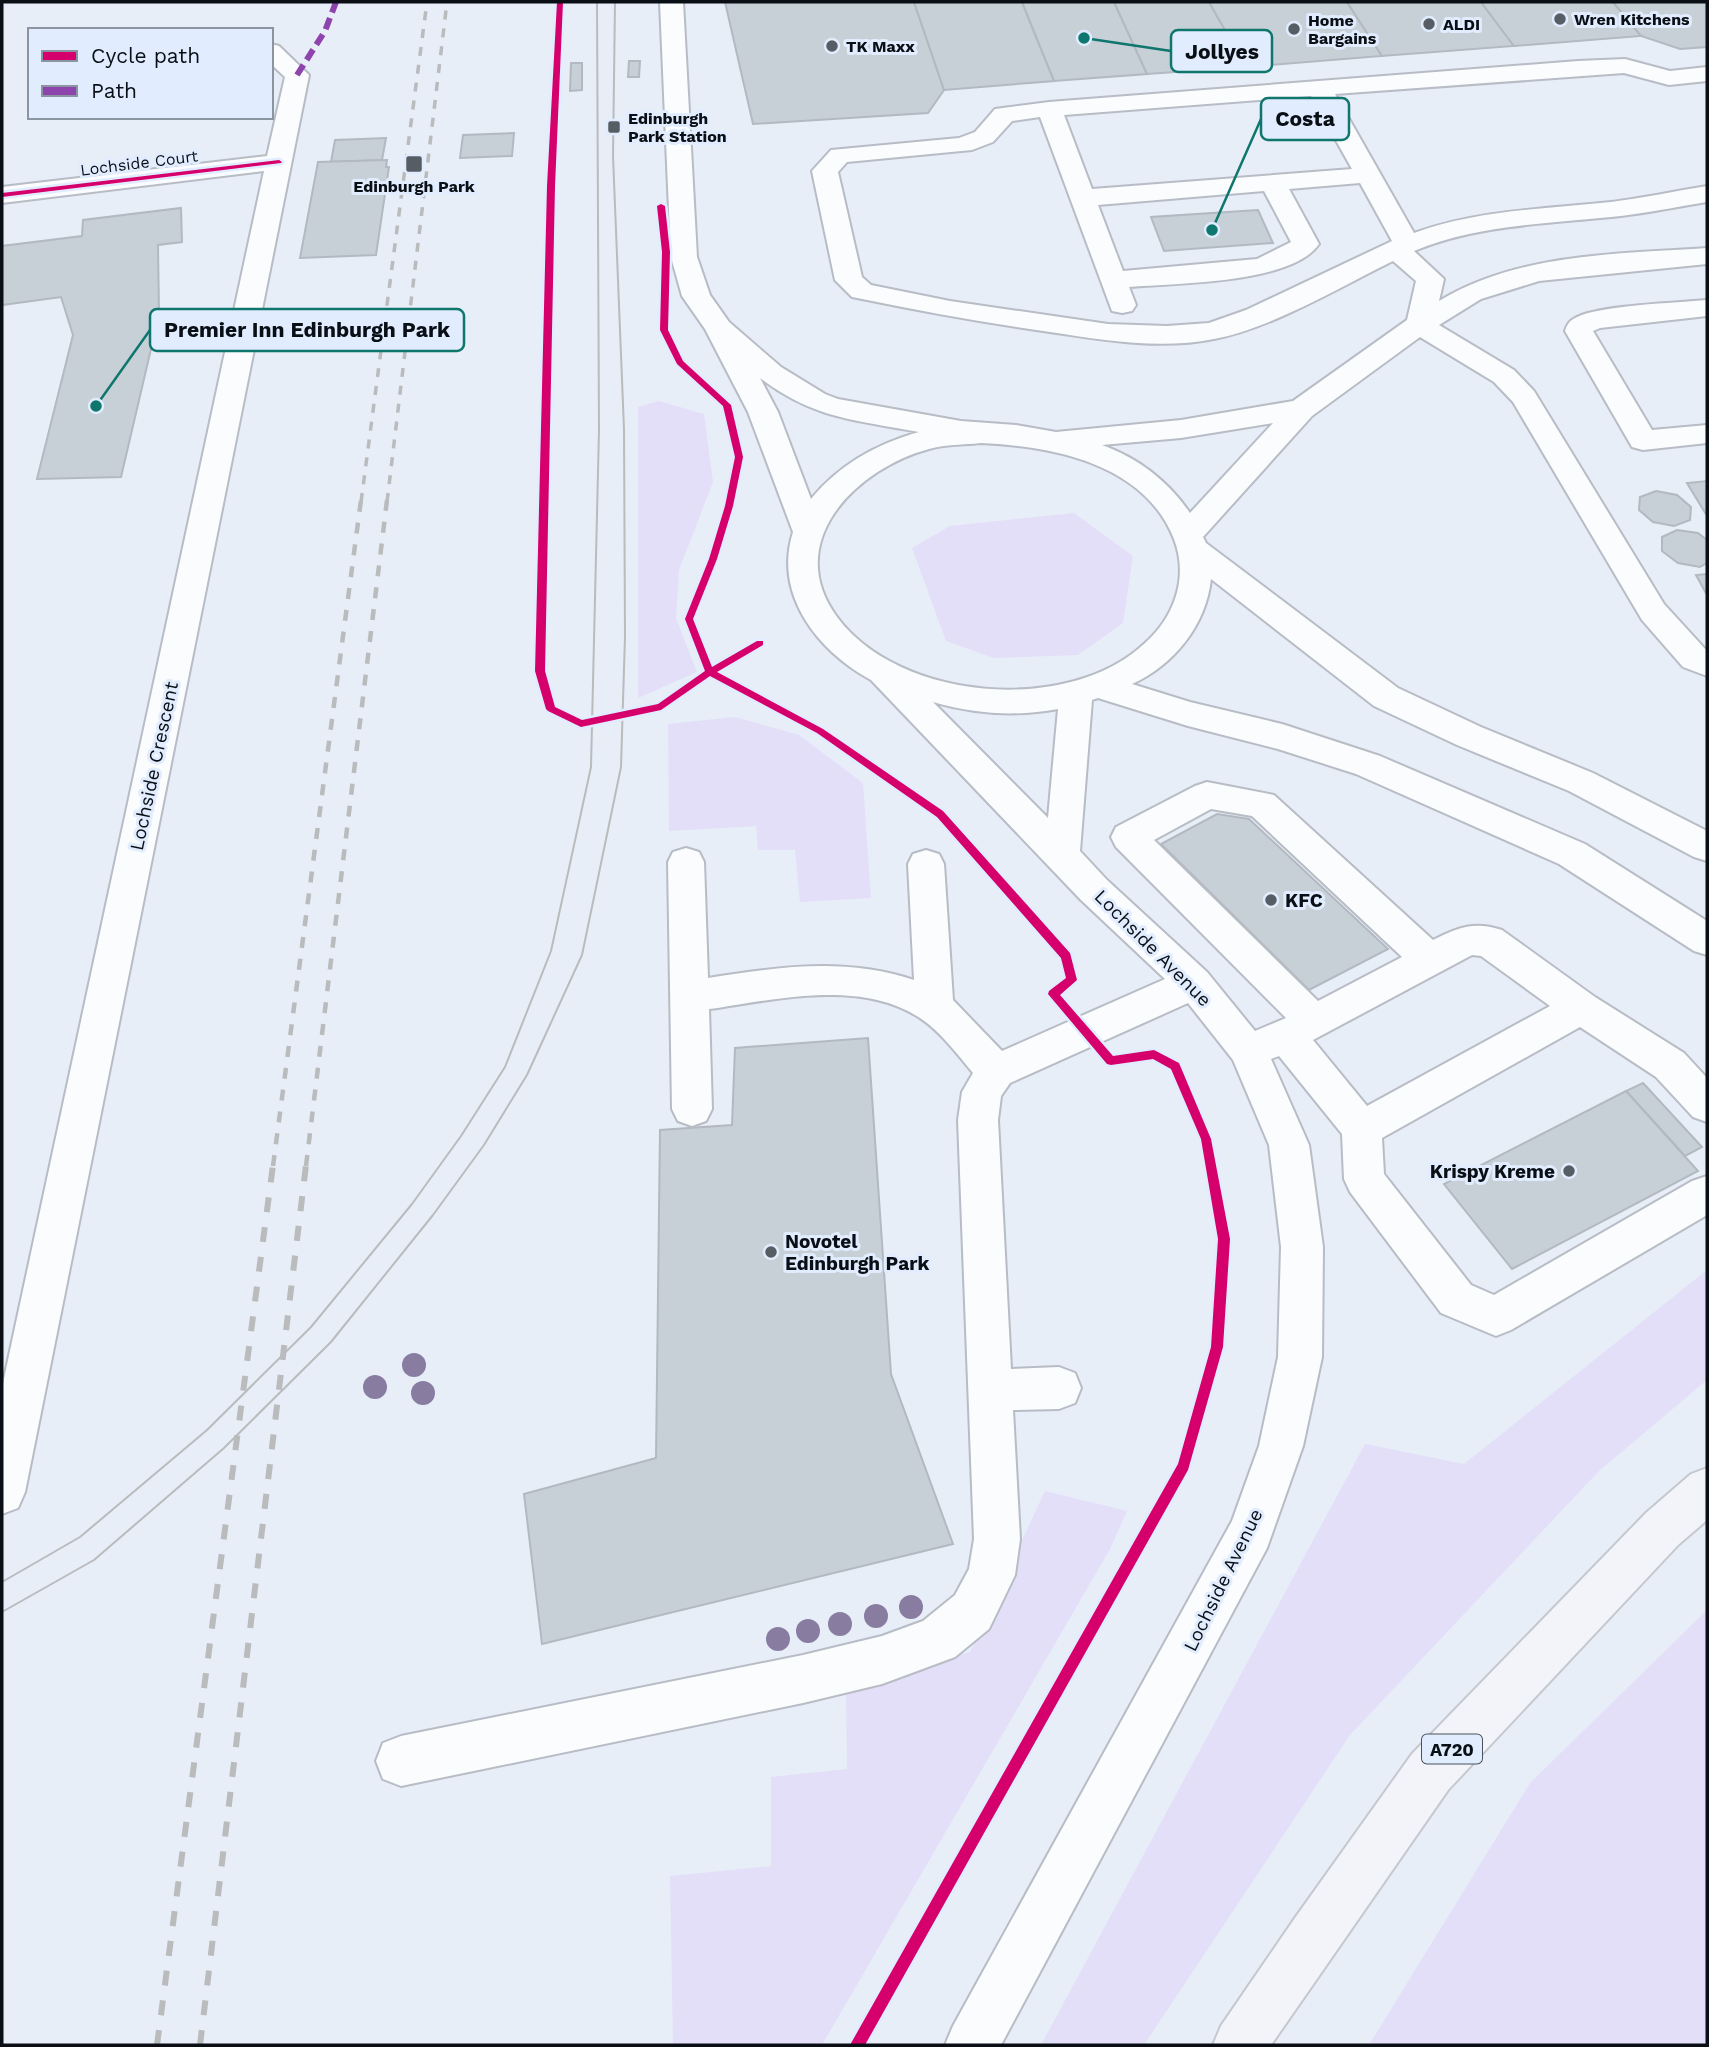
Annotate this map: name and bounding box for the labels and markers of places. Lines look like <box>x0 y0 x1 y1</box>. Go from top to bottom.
place label: Wren Kitchens <box>1574 10 1690 29</box>
place label: Home Bargains <box>1308 11 1377 48</box>
marker: Wren Kitchens <box>1552 11 1568 27</box>
place label: ALDI <box>1443 15 1480 34</box>
marker: ALDI <box>1421 16 1437 32</box>
marker: Home Bargains <box>1286 21 1302 37</box>
callout: Jollyes <box>1171 30 1272 72</box>
place label: TK Maxx <box>846 37 915 56</box>
marker: TK Maxx <box>824 38 840 54</box>
callout: Costa <box>1261 98 1349 140</box>
place label: Edinburgh Park Station <box>628 109 727 146</box>
marker: Edinburgh Park Station <box>606 119 622 135</box>
marker: Edinburgh Park <box>404 154 424 174</box>
place label: Edinburgh Park <box>353 177 475 196</box>
callout: Premier Inn Edinburgh Park <box>150 309 464 351</box>
place label: KFC <box>1285 889 1323 912</box>
marker: KFC <box>1263 892 1279 908</box>
place label: Krispy Kreme <box>1430 1160 1555 1183</box>
marker: Krispy Kreme <box>1561 1163 1577 1179</box>
place label: Novotel Edinburgh Park <box>785 1230 929 1275</box>
marker: Novotel Edinburgh Park <box>763 1244 779 1260</box>

